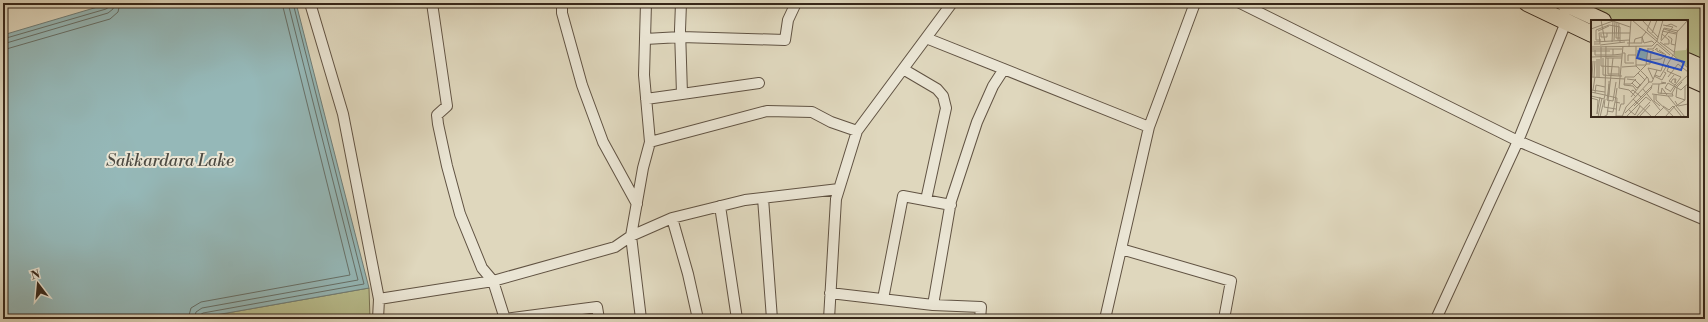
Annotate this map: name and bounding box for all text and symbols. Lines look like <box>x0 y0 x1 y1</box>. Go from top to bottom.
inset map <box>1591 20 1688 117</box>
water label: Sakkardara Lake <box>106 150 234 172</box>
north arrow <box>18 264 58 304</box>
text: N <box>29 267 42 283</box>

